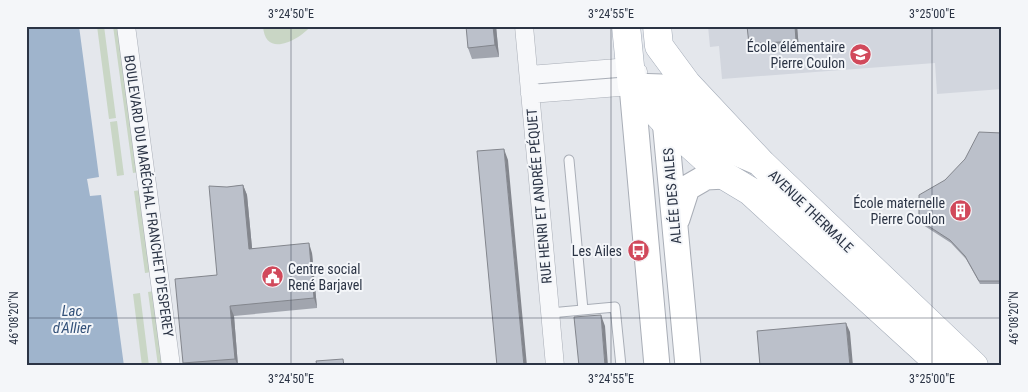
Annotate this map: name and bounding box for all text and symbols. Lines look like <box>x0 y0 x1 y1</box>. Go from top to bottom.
text: 3°24'50"E <box>268 7 314 21</box>
text: 3°24'55"E <box>588 7 634 21</box>
text: 3°25'00"E <box>909 7 955 21</box>
place label: École élémentaire Pierre Coulon <box>747 38 845 71</box>
school or university icon: École élémentaire Pierre Coulon <box>849 43 873 67</box>
street label: BOULEVARD DU MARÉCHAL FRANCHET D'ESPEREY <box>121 54 178 339</box>
street label: RUE HENRI ET ANDRÉE PÉQUET <box>522 108 555 284</box>
street label: ALLÉE DES AILES <box>659 147 684 245</box>
street label: AVENUE THERMALE <box>765 167 857 255</box>
place label: École maternelle Pierre Coulon <box>853 194 945 227</box>
building icon: École maternelle Pierre Coulon <box>949 199 973 223</box>
bus stop icon: Les Ailes <box>626 239 650 263</box>
place label: Les Ailes <box>572 243 622 259</box>
place label: Centre social René Barjavel <box>288 261 363 293</box>
public building icon: Centre social René Barjavel <box>260 265 284 289</box>
text: 46°08'20"N <box>7 291 21 345</box>
text: 46°08'20"N <box>1007 291 1021 345</box>
water label: Lac d'Allier <box>53 302 92 337</box>
text: 3°24'50"E <box>268 372 314 386</box>
text: 3°24'55"E <box>588 372 634 386</box>
text: 3°25'00"E <box>909 372 955 386</box>

